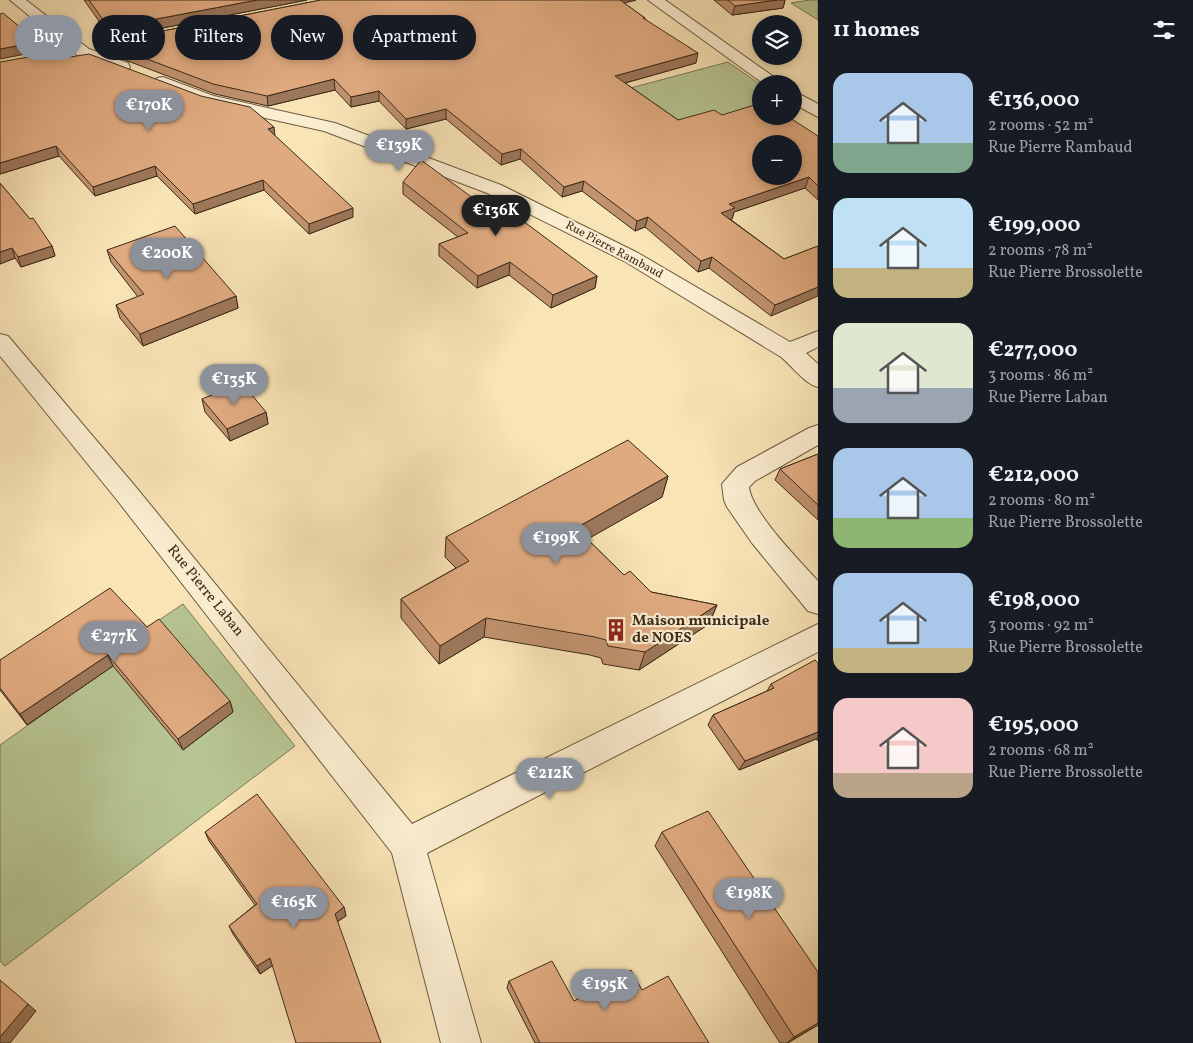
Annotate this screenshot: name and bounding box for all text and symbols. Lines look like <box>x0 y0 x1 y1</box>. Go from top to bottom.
chip: Buy <box>15 15 82 60</box>
chip: Rent <box>92 15 165 60</box>
chip: Filters <box>175 15 261 60</box>
chip: New <box>271 15 343 60</box>
chip: Apartment <box>353 15 476 60</box>
map controls <box>752 15 802 185</box>
button: layers <box>752 15 802 65</box>
text: 11 homes <box>833 16 920 45</box>
icon: filters <box>1150 16 1178 44</box>
button: + <box>752 75 802 125</box>
text: €136,000 <box>988 86 1079 115</box>
pin: €170K <box>114 90 184 132</box>
icon: home <box>873 93 933 153</box>
text: €170K <box>126 95 172 117</box>
text: 2 rooms · 52 m² <box>988 115 1094 137</box>
pin: €139K <box>364 130 434 172</box>
text: €139K <box>376 135 422 157</box>
button: − <box>752 135 802 185</box>
text: Rue Pierre Rambaud <box>988 137 1132 159</box>
pin: €136K <box>461 194 531 237</box>
text: €136K <box>473 200 519 222</box>
text: €199,000 <box>988 211 1080 240</box>
street label: Rue Pierre Rambaud <box>562 217 666 283</box>
icon: home <box>873 218 933 278</box>
pin: €200K <box>132 238 202 280</box>
text: 2 rooms · 78 m² <box>988 240 1093 262</box>
text: €200K <box>141 243 193 265</box>
text: Rue Pierre Brossolette <box>988 262 1143 284</box>
text: €277,000 <box>988 336 1077 365</box>
icon: home <box>873 343 933 403</box>
pin: €135K <box>199 364 269 406</box>
text: 3 rooms · 86 m² <box>988 365 1093 387</box>
text: €135K <box>211 369 257 391</box>
text: Rue Pierre Laban <box>988 387 1108 409</box>
text: €212,000 <box>988 461 1079 490</box>
icon: home <box>873 468 933 528</box>
text: 2 rooms · 80 m² <box>988 490 1095 512</box>
text: Rue Pierre Brossolette <box>988 512 1143 534</box>
pin: €199K <box>521 522 591 565</box>
text: €199K <box>532 528 580 550</box>
street label: Rue Pierre Laban <box>161 541 249 641</box>
text: €198,000 <box>988 586 1080 615</box>
icon: home <box>873 593 933 653</box>
place label: Maison municipale de NOES <box>632 611 770 649</box>
text: 3 rooms · 92 m² <box>988 615 1094 637</box>
building icon: Maison municipale de NOES <box>603 617 629 643</box>
pin: €277K <box>79 620 149 663</box>
text: €277K <box>91 626 137 648</box>
text: Rue Pierre Brossolette <box>988 637 1143 659</box>
text: €195,000 <box>988 711 1079 740</box>
icon: home <box>873 718 933 778</box>
text: 2 rooms · 68 m² <box>988 740 1094 762</box>
pin: €212K <box>515 758 585 800</box>
text: Rue Pierre Brossolette <box>988 762 1143 784</box>
text: €212K <box>527 763 573 785</box>
pin: €198K <box>714 878 784 920</box>
text: €198K <box>725 883 773 905</box>
pin: €165K <box>259 886 329 929</box>
text: €165K <box>271 892 317 914</box>
pin: €195K <box>570 968 640 1011</box>
text: €195K <box>582 974 628 996</box>

